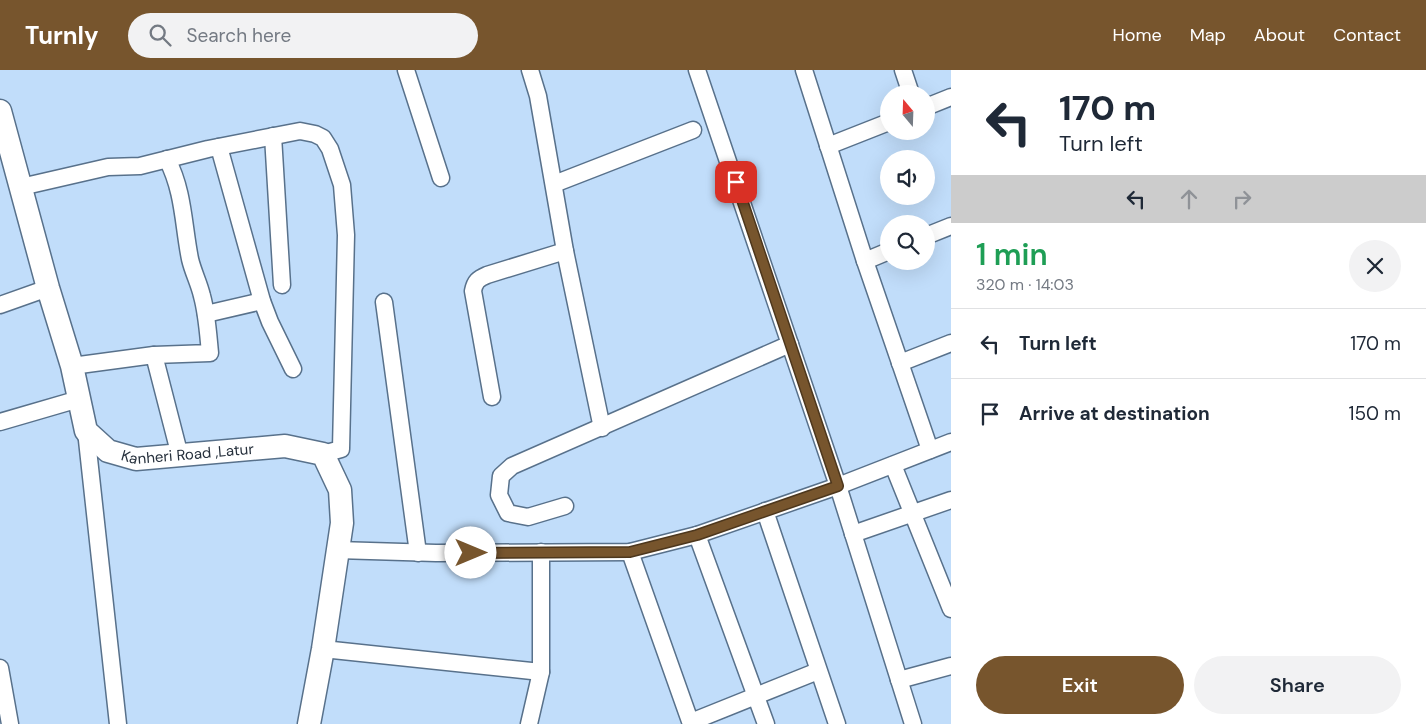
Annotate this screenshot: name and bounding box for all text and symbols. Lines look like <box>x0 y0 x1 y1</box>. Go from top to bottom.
search box <box>128 13 478 58</box>
text: Turnly <box>25 20 98 51</box>
icon: search <box>146 21 174 49</box>
text: Search here <box>186 23 291 48</box>
text: Home <box>1112 23 1162 47</box>
text: Map <box>1190 23 1226 47</box>
text: About <box>1254 23 1305 47</box>
text: Contact <box>1333 23 1401 47</box>
north arrow <box>880 85 935 140</box>
map controls <box>880 85 935 270</box>
text: 170 m <box>1059 85 1156 131</box>
icon: left <box>976 90 1041 155</box>
text: Turn left <box>1059 129 1143 158</box>
button: sound <box>880 150 935 205</box>
pin <box>715 161 757 203</box>
icon: arrive <box>722 168 750 196</box>
icon: left <box>1122 185 1150 213</box>
icon: ahead <box>1175 185 1203 213</box>
icon: right <box>1228 185 1256 213</box>
button: search <box>880 215 935 270</box>
text: 1 min <box>976 235 1048 274</box>
button: close <box>1349 240 1401 292</box>
text: 320 m · 14:03 <box>976 274 1074 295</box>
icon: left <box>976 330 1004 358</box>
text: Turn left <box>1019 331 1097 356</box>
text: 170 m <box>1350 331 1401 356</box>
icon: arrive <box>976 400 1004 428</box>
text: Arrive at destination <box>1019 401 1210 426</box>
text: 150 m <box>1349 401 1401 426</box>
street label: Kanheri Road ,Latur <box>119 439 255 469</box>
position arrow <box>444 526 496 578</box>
button: Exit <box>976 656 1184 714</box>
button: Share <box>1194 656 1401 714</box>

